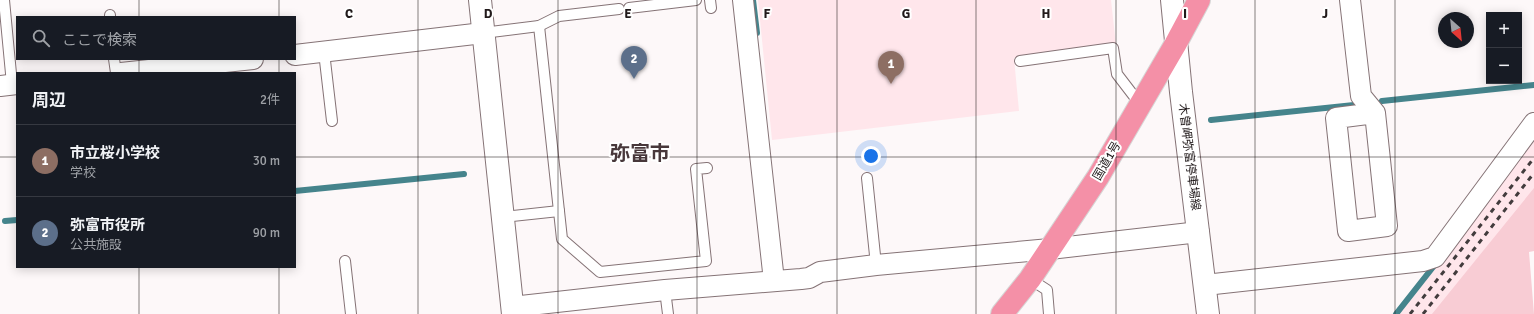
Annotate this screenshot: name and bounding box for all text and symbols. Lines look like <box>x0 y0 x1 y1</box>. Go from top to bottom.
text: C <box>345 6 353 22</box>
text: D <box>484 6 493 22</box>
text: E <box>624 6 632 22</box>
text: F <box>764 6 771 22</box>
text: G <box>902 6 910 22</box>
text: H <box>1042 6 1050 22</box>
text: I <box>1183 6 1187 22</box>
text: J <box>1322 6 1328 22</box>
north arrow <box>1438 12 1474 48</box>
map controls <box>1486 12 1522 84</box>
button: + <box>1486 12 1522 48</box>
search box <box>16 16 296 60</box>
icon: search <box>30 27 52 49</box>
text: ここで検索 <box>62 31 137 49</box>
pin: 2 <box>621 46 647 79</box>
button: − <box>1486 48 1522 84</box>
pin: 1 <box>878 51 904 84</box>
text: 周辺 <box>32 90 66 111</box>
text: 2件 <box>260 92 280 108</box>
street label: 木曽岬弥富停車場線 <box>1175 102 1203 212</box>
street label: 国道1号 <box>1090 139 1124 183</box>
district label: 弥富市 <box>610 141 670 166</box>
text: 市立桜小学校 <box>70 144 160 162</box>
your location <box>861 146 881 166</box>
text: 1 <box>41 153 49 169</box>
text: 30 m <box>253 153 280 169</box>
text: 学校 <box>70 165 96 181</box>
text: 弥富市役所 <box>70 216 145 234</box>
text: 2 <box>41 225 49 241</box>
text: 90 m <box>253 225 280 241</box>
text: 公共施設 <box>70 237 122 253</box>

